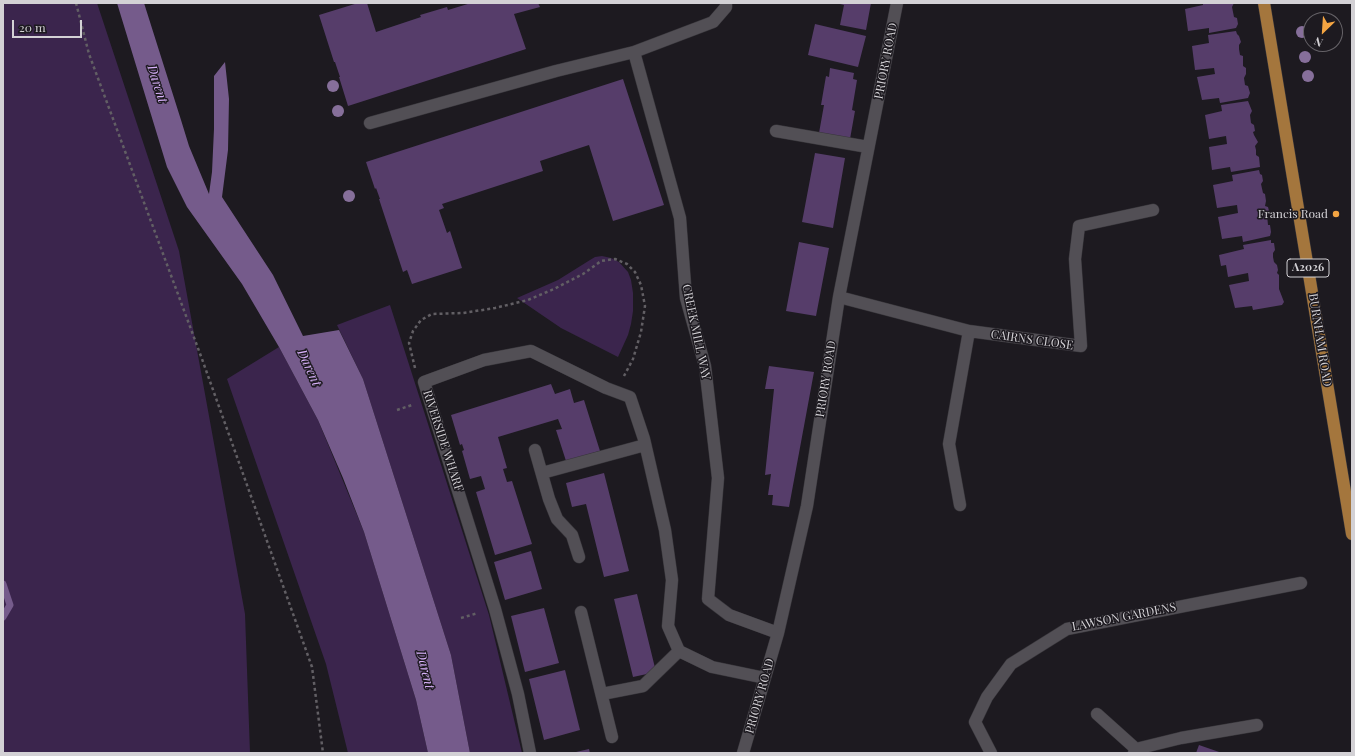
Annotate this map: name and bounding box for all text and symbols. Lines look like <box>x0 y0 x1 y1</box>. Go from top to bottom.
scale bar <box>14 12 84 38</box>
north arrow <box>1303 12 1343 52</box>
text: 20 m <box>19 19 46 35</box>
street label: PRIORY ROAD <box>872 22 900 100</box>
text: N <box>1311 34 1325 51</box>
water label: Darent <box>144 63 170 105</box>
place label: Francis Road <box>1258 207 1328 221</box>
marker: Francis Road <box>1331 209 1341 219</box>
road number: A2026 <box>1287 259 1329 277</box>
street label: CREEK MILL WAY <box>679 283 713 381</box>
street label: BURNHAM ROAD <box>1306 292 1334 388</box>
street label: CAIRNS CLOSE <box>990 327 1074 353</box>
street label: PRIORY ROAD <box>813 340 839 418</box>
water label: Darent <box>294 347 324 389</box>
street label: RIVERSIDE WHARF <box>420 388 466 494</box>
street label: LAWSON GARDENS <box>1071 600 1177 634</box>
water label: Darent <box>413 649 437 691</box>
street label: PRIORY ROAD <box>742 657 778 735</box>

